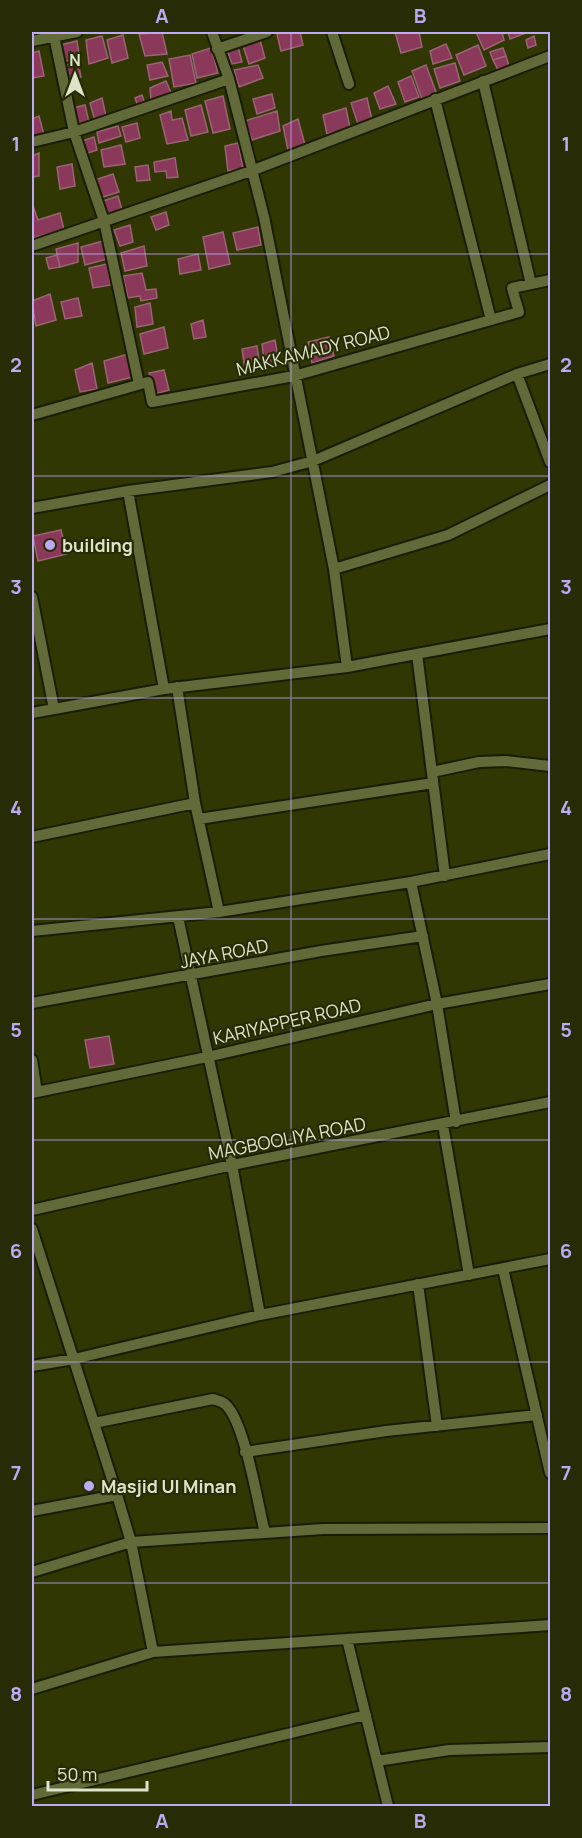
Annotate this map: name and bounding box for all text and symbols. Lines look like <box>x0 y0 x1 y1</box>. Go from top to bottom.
text: A <box>155 2 169 29</box>
text: B <box>414 2 427 29</box>
north arrow <box>45 45 105 105</box>
text: N <box>69 49 81 71</box>
text: 1 <box>12 130 20 157</box>
text: 1 <box>562 130 570 157</box>
street label: MAKKAMADY ROAD <box>234 319 392 381</box>
text: 2 <box>10 351 22 378</box>
text: 2 <box>560 351 572 378</box>
place label: building <box>62 533 133 557</box>
marker: building <box>43 538 57 552</box>
text: 3 <box>10 573 22 600</box>
text: 3 <box>560 573 572 600</box>
text: 4 <box>10 794 22 821</box>
text: 4 <box>560 794 572 821</box>
street label: JAYA ROAD <box>178 933 270 973</box>
street label: KARIYAPPER ROAD <box>210 992 364 1050</box>
text: 5 <box>10 1016 22 1043</box>
text: 5 <box>560 1016 572 1043</box>
street label: MAGBOOLIYA ROAD <box>206 1111 368 1165</box>
text: 6 <box>10 1237 22 1264</box>
text: 6 <box>560 1237 572 1264</box>
text: 7 <box>11 1459 21 1486</box>
text: 7 <box>561 1459 571 1486</box>
place label: Masjid Ul Minan <box>101 1474 236 1498</box>
marker: Masjid Ul Minan <box>82 1479 96 1493</box>
text: 8 <box>10 1680 22 1707</box>
text: 8 <box>560 1680 572 1707</box>
scale bar <box>48 1754 147 1792</box>
text: 50 m <box>57 1762 97 1786</box>
text: A <box>155 1807 169 1834</box>
text: B <box>414 1807 427 1834</box>

